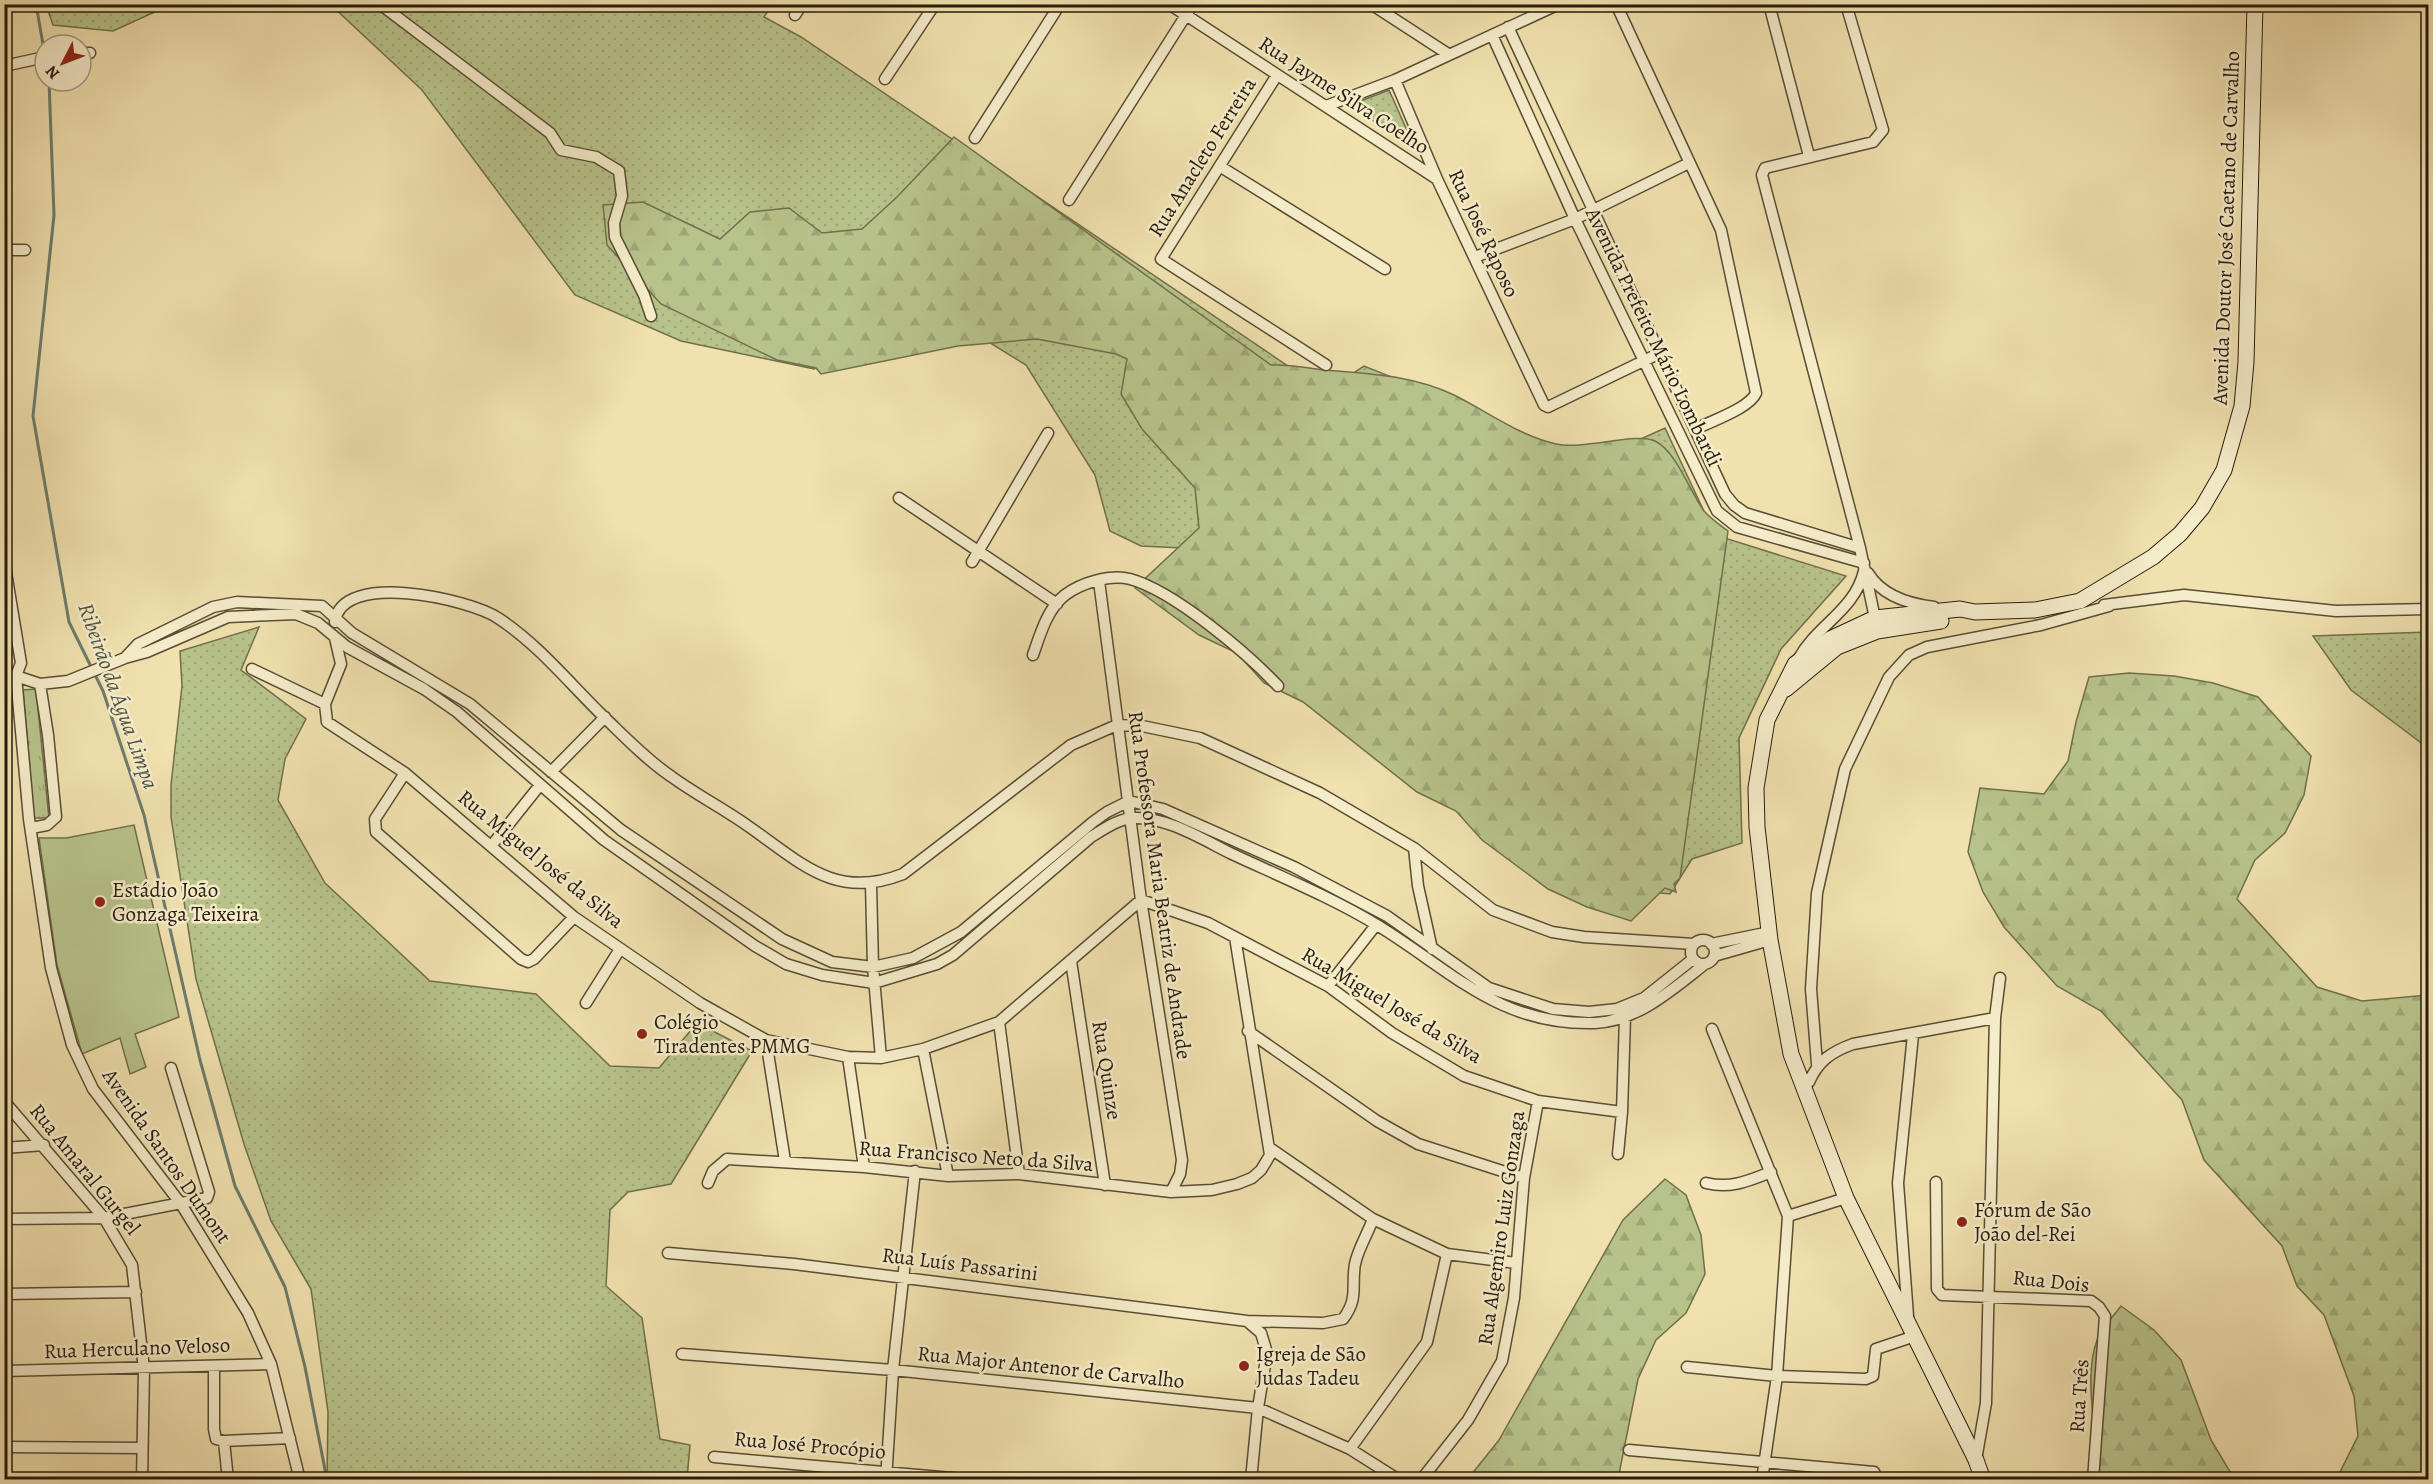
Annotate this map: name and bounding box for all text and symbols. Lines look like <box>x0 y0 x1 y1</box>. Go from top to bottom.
street label: Rua Jayme Silva Coelho <box>1253 29 1435 161</box>
north arrow <box>33 33 93 93</box>
street label: Avenida Doutor José Caetano de Carvalho <box>2206 50 2246 407</box>
text: N <box>40 60 65 84</box>
street label: Rua Anacleto Ferreira <box>1141 72 1263 242</box>
street label: Rua José Raposo <box>1442 164 1526 302</box>
street label: Avenida Prefeito Mário Lombardi <box>1579 202 1729 471</box>
water label: Ribeirão da Água Limpa <box>70 599 166 793</box>
street label: Rua Professora Maria Beatriz de Andrade <box>1122 709 1198 1061</box>
street label: Rua Miguel José da Silva <box>452 783 630 935</box>
place label: Estádio João Gonzaga Teixeira <box>112 876 259 928</box>
marker: Estádio João Gonzaga Teixeira <box>93 895 107 909</box>
street label: Rua Miguel José da Silva <box>1296 940 1488 1070</box>
place label: Colégio Tiradentes PMMG <box>654 1008 810 1060</box>
street label: Rua Quinze <box>1085 1018 1129 1122</box>
marker: Colégio Tiradentes PMMG <box>635 1027 649 1041</box>
street label: Avenida Santos Dumont <box>95 1062 238 1249</box>
street label: Rua Amaral Gurgel <box>23 1097 147 1241</box>
street label: Rua Algemiro Luiz Gonzaga <box>1471 1108 1531 1347</box>
street label: Rua Francisco Neto da Silva <box>858 1134 1094 1178</box>
place label: Fórum de São João del-Rei <box>1974 1196 2091 1248</box>
marker: Fórum de São João del-Rei <box>1955 1215 1969 1229</box>
street label: Rua Luís Passarini <box>880 1241 1040 1287</box>
street label: Rua Dois <box>2011 1263 2091 1299</box>
street label: Rua Herculano Veloso <box>43 1331 231 1365</box>
street label: Rua Major Antenor de Carvalho <box>916 1339 1186 1395</box>
place label: Igreja de São Judas Tadeu <box>1256 1340 1366 1392</box>
street label: Rua Três <box>2062 1358 2096 1434</box>
marker: Igreja de São Judas Tadeu <box>1237 1359 1251 1373</box>
street label: Rua José Procópio <box>733 1424 887 1466</box>

